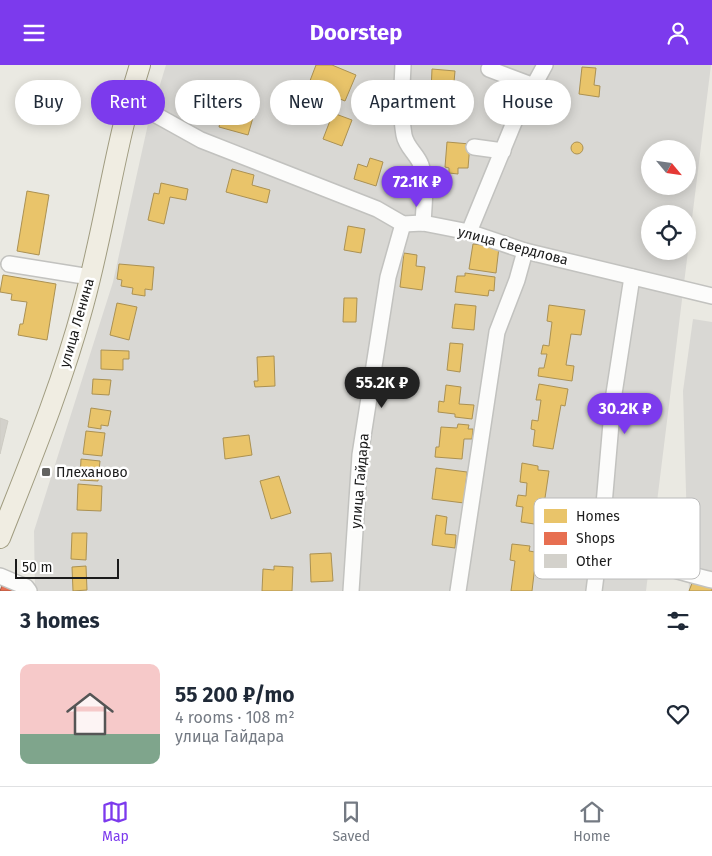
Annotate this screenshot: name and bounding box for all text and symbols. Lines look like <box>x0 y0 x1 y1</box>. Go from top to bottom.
icon: menu <box>20 19 48 47</box>
text: Doorstep <box>310 19 402 46</box>
icon: person <box>664 19 692 47</box>
chip: Buy <box>15 80 81 125</box>
chip: Rent <box>91 80 165 125</box>
chip: Filters <box>175 80 260 125</box>
chip: New <box>270 80 341 125</box>
chip: Apartment <box>351 80 474 125</box>
chip: House <box>484 80 571 125</box>
north arrow <box>641 140 696 195</box>
map controls <box>641 140 696 260</box>
pin: 72.1K ₽ <box>371 165 463 208</box>
text: 72.1K ₽ <box>393 172 441 191</box>
button: locate <box>641 205 696 260</box>
street label: улица Свердлова <box>456 223 570 269</box>
street label: улица Ленина <box>56 276 98 370</box>
pin: 55.2K ₽ <box>336 367 428 409</box>
text: 55.2K ₽ <box>356 373 408 392</box>
pin: 30.2K ₽ <box>579 393 671 435</box>
text: 30.2K ₽ <box>598 399 652 418</box>
street label: улица Гайдара <box>347 433 373 529</box>
place label: Плеханово <box>56 464 128 481</box>
marker: Плеханово <box>40 466 52 478</box>
legend <box>534 498 700 579</box>
text: Homes <box>576 508 620 525</box>
text: Shops <box>576 530 615 547</box>
text: Other <box>576 553 613 570</box>
scale bar <box>15 556 119 579</box>
text: 50 m <box>22 559 53 576</box>
icon: filters <box>664 607 692 635</box>
text: 3 homes <box>20 608 100 634</box>
text: 55 200 ₽/mo <box>175 682 295 708</box>
icon: home <box>60 684 120 744</box>
icon: heart <box>664 700 692 728</box>
text: 4 rooms · 108 m² <box>175 708 295 727</box>
text: улица Гайдара <box>175 727 284 746</box>
tab: Map <box>101 798 129 845</box>
tab: Saved <box>332 798 370 845</box>
tab: Home <box>573 798 611 845</box>

